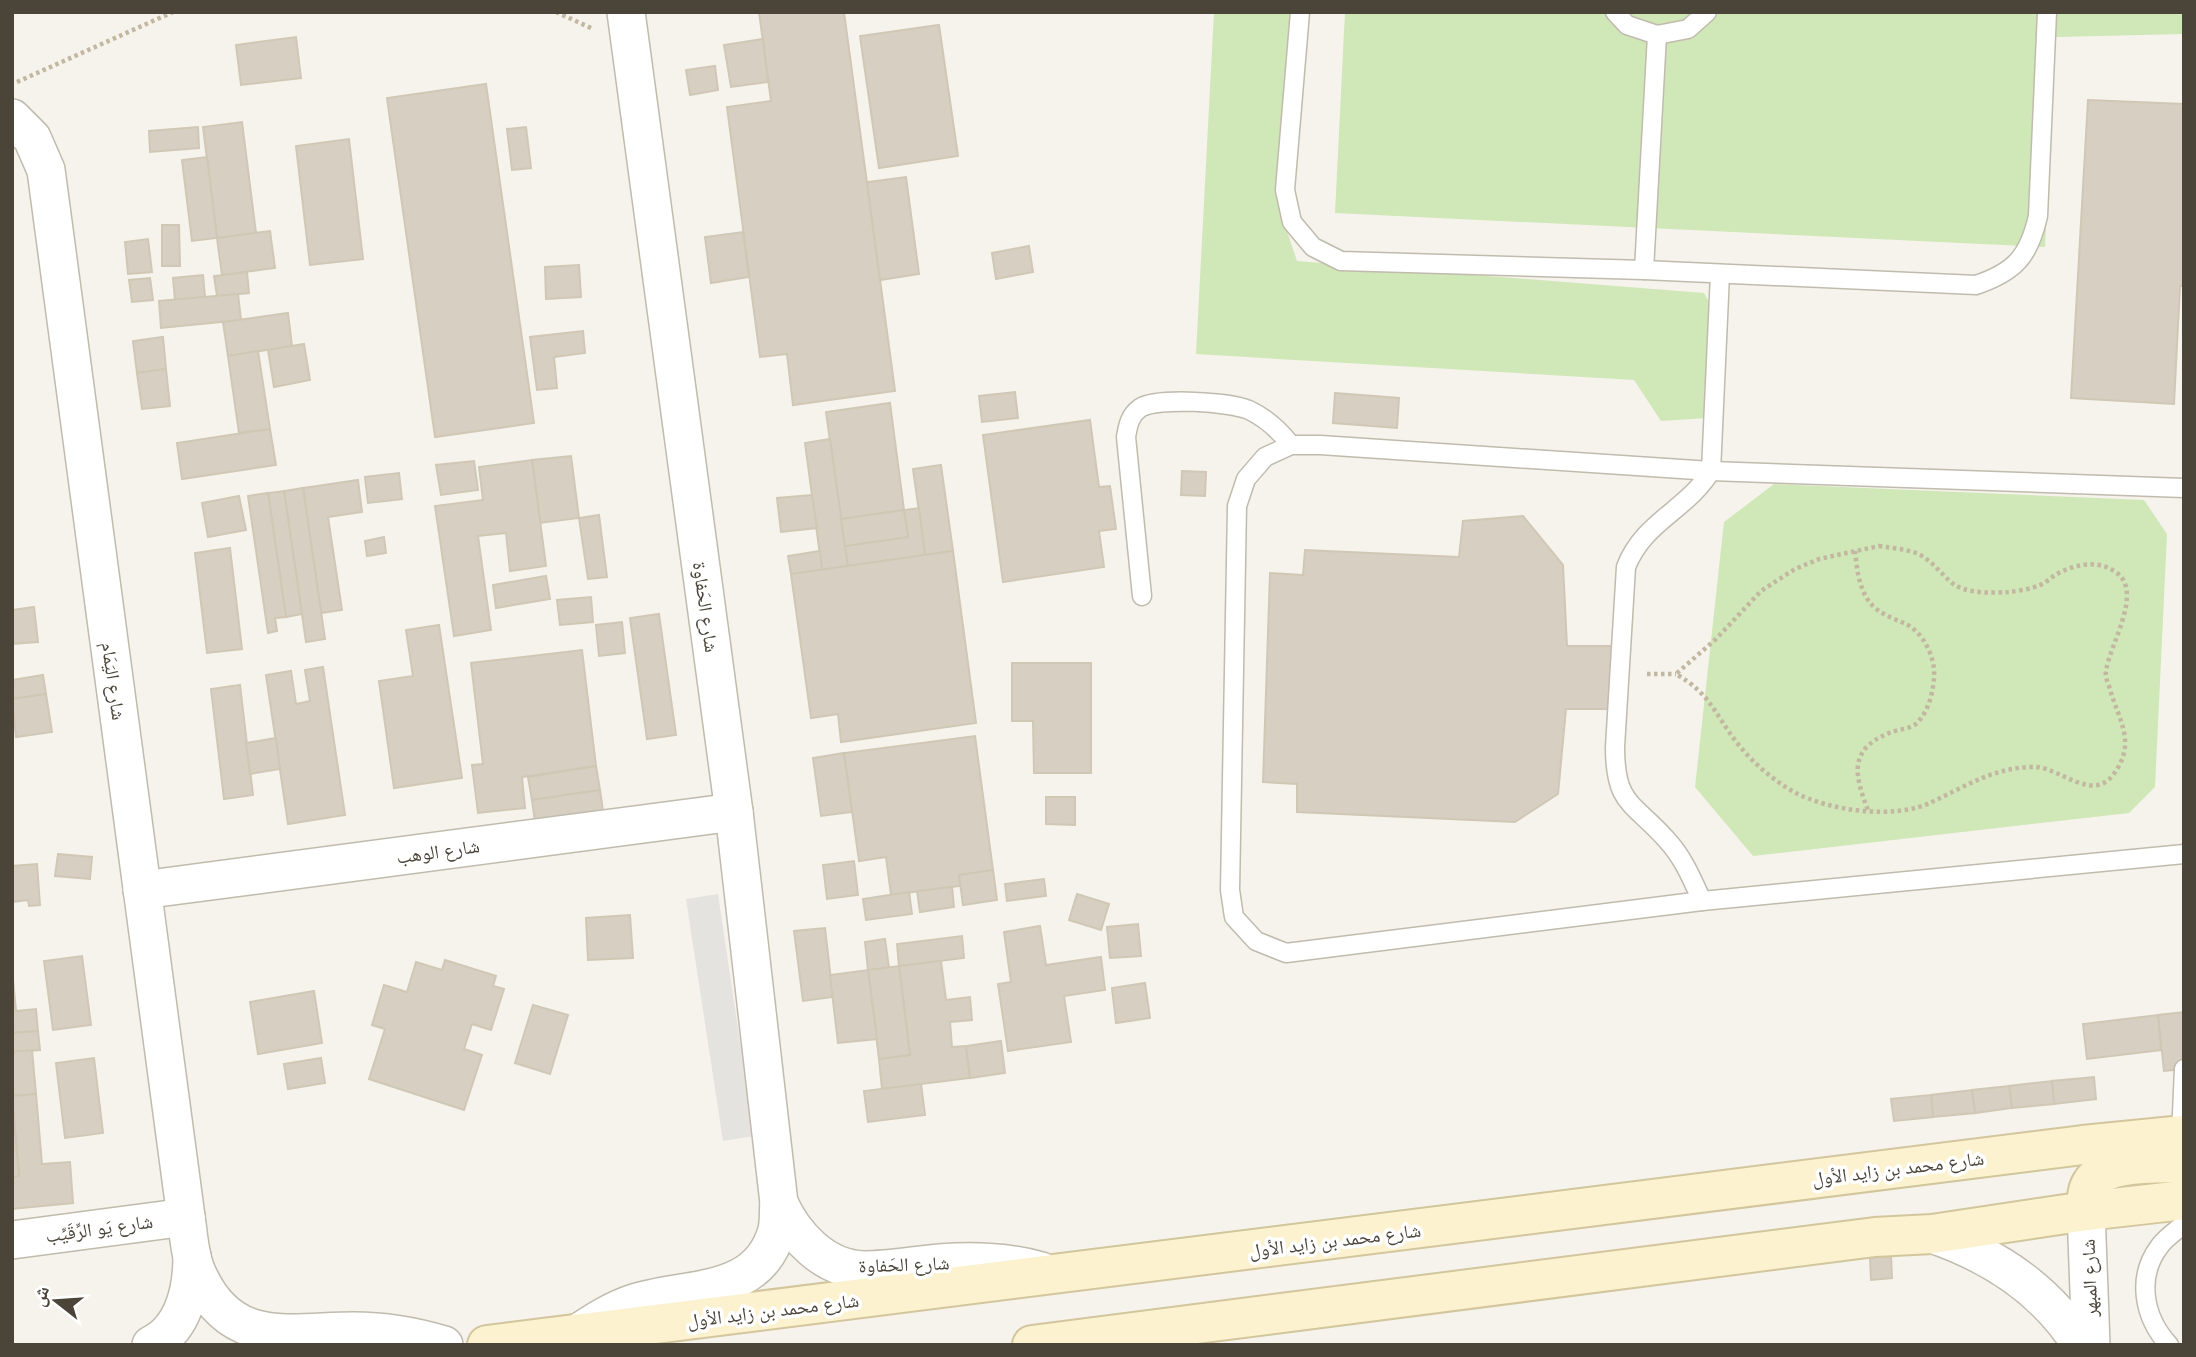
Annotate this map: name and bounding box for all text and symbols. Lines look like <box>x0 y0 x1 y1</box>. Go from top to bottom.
street label: شارع الحَفاوة <box>686 560 725 654</box>
street label: شارع اليَمَام <box>95 640 132 722</box>
street label: شارع الوهب <box>395 832 481 871</box>
street label: شارع محمد بن زايد الأول <box>1811 1145 1985 1192</box>
street label: شارع يَو الرِّقَيِّب <box>44 1208 155 1249</box>
street label: شارع محمد بن زايد الأول <box>1248 1217 1422 1264</box>
street label: شارع المبهر <box>2075 1239 2104 1318</box>
street label: شارع الحَفاوة <box>858 1249 950 1280</box>
north arrow <box>21 1266 91 1336</box>
text: ش <box>24 1283 56 1310</box>
street label: شارع محمد بن زايد الأول <box>686 1287 860 1334</box>

